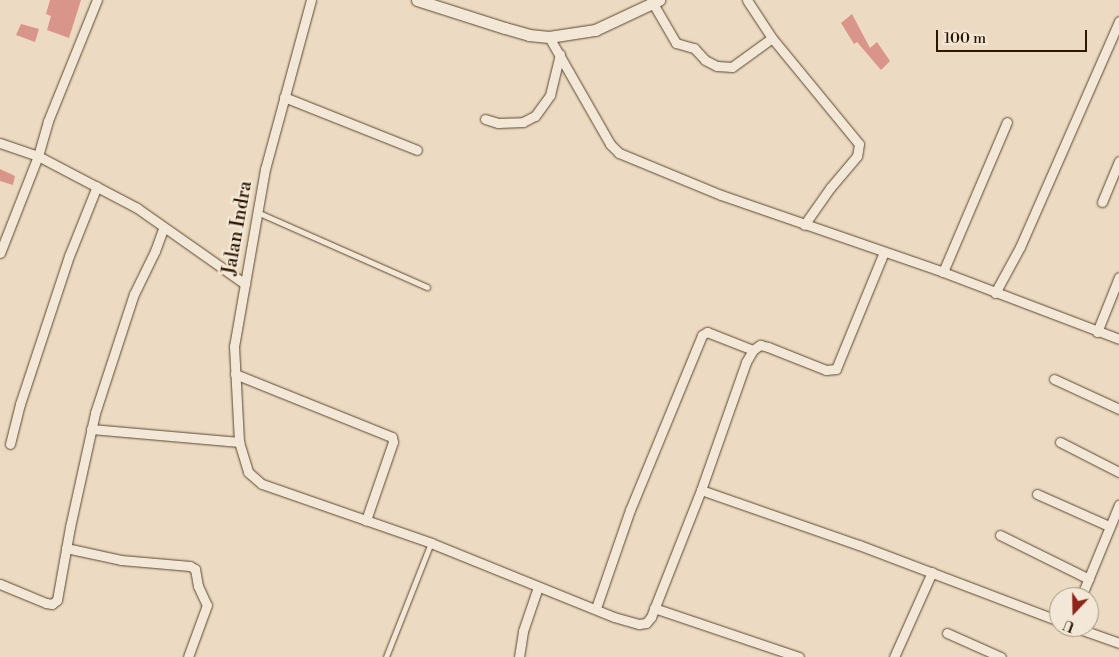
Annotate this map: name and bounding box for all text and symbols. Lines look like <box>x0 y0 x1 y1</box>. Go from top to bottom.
scale bar <box>939 20 1090 52</box>
text: 100 m <box>944 29 986 48</box>
street label: Jalan Indra <box>219 179 257 277</box>
north arrow <box>1049 587 1099 637</box>
text: U <box>1061 615 1077 635</box>

